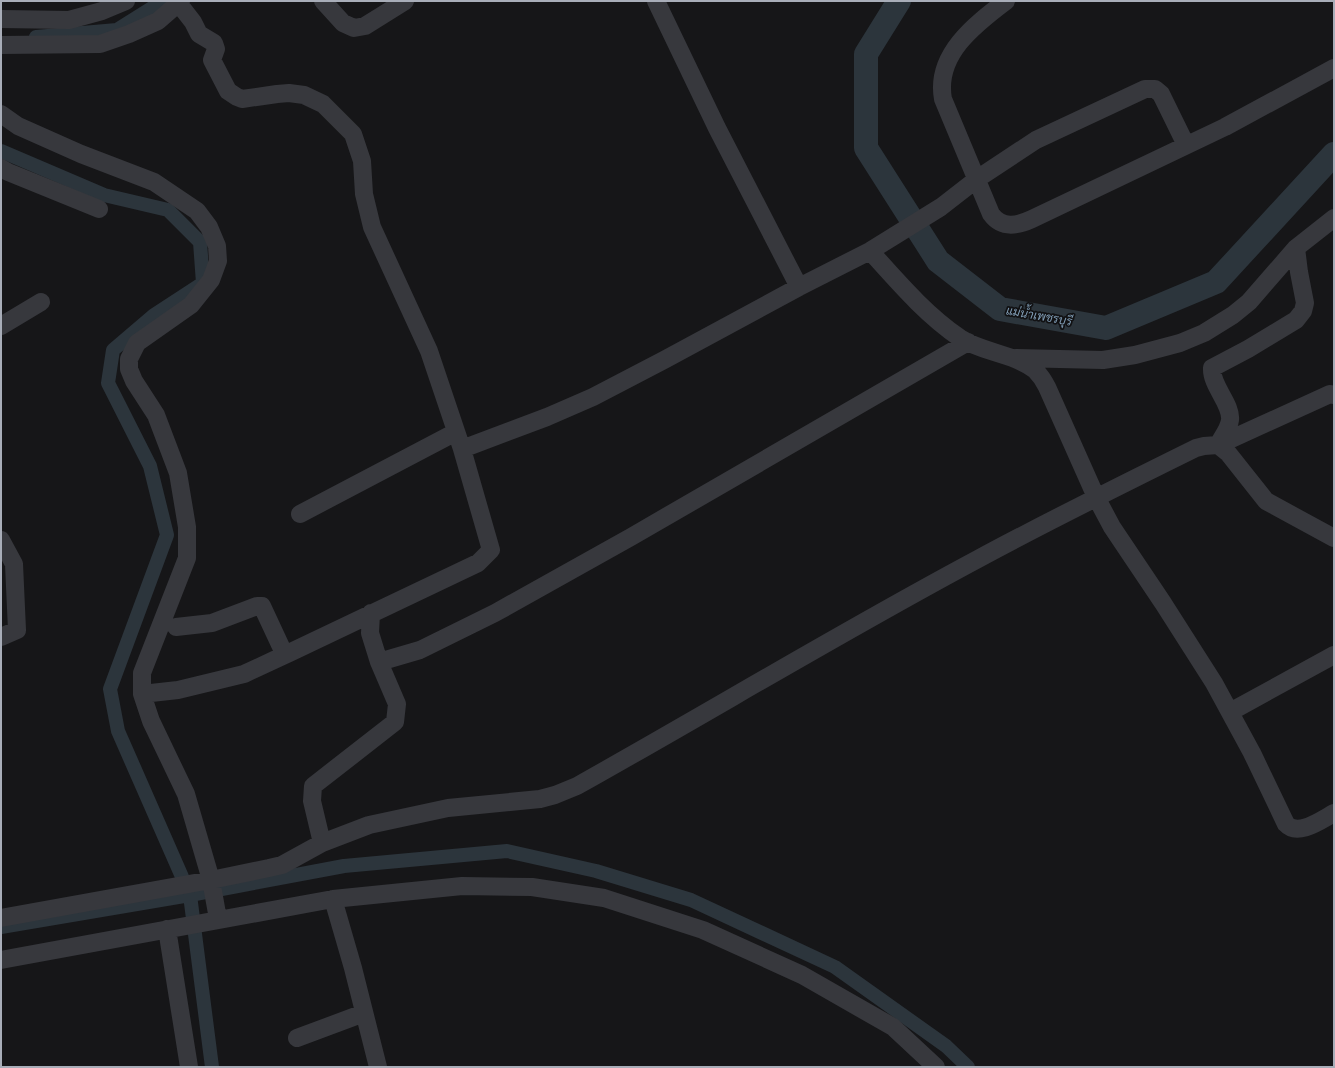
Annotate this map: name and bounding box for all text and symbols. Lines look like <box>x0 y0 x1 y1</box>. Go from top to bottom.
water label: แม่น้ำเพชรบุรี <box>1005 299 1075 331</box>

